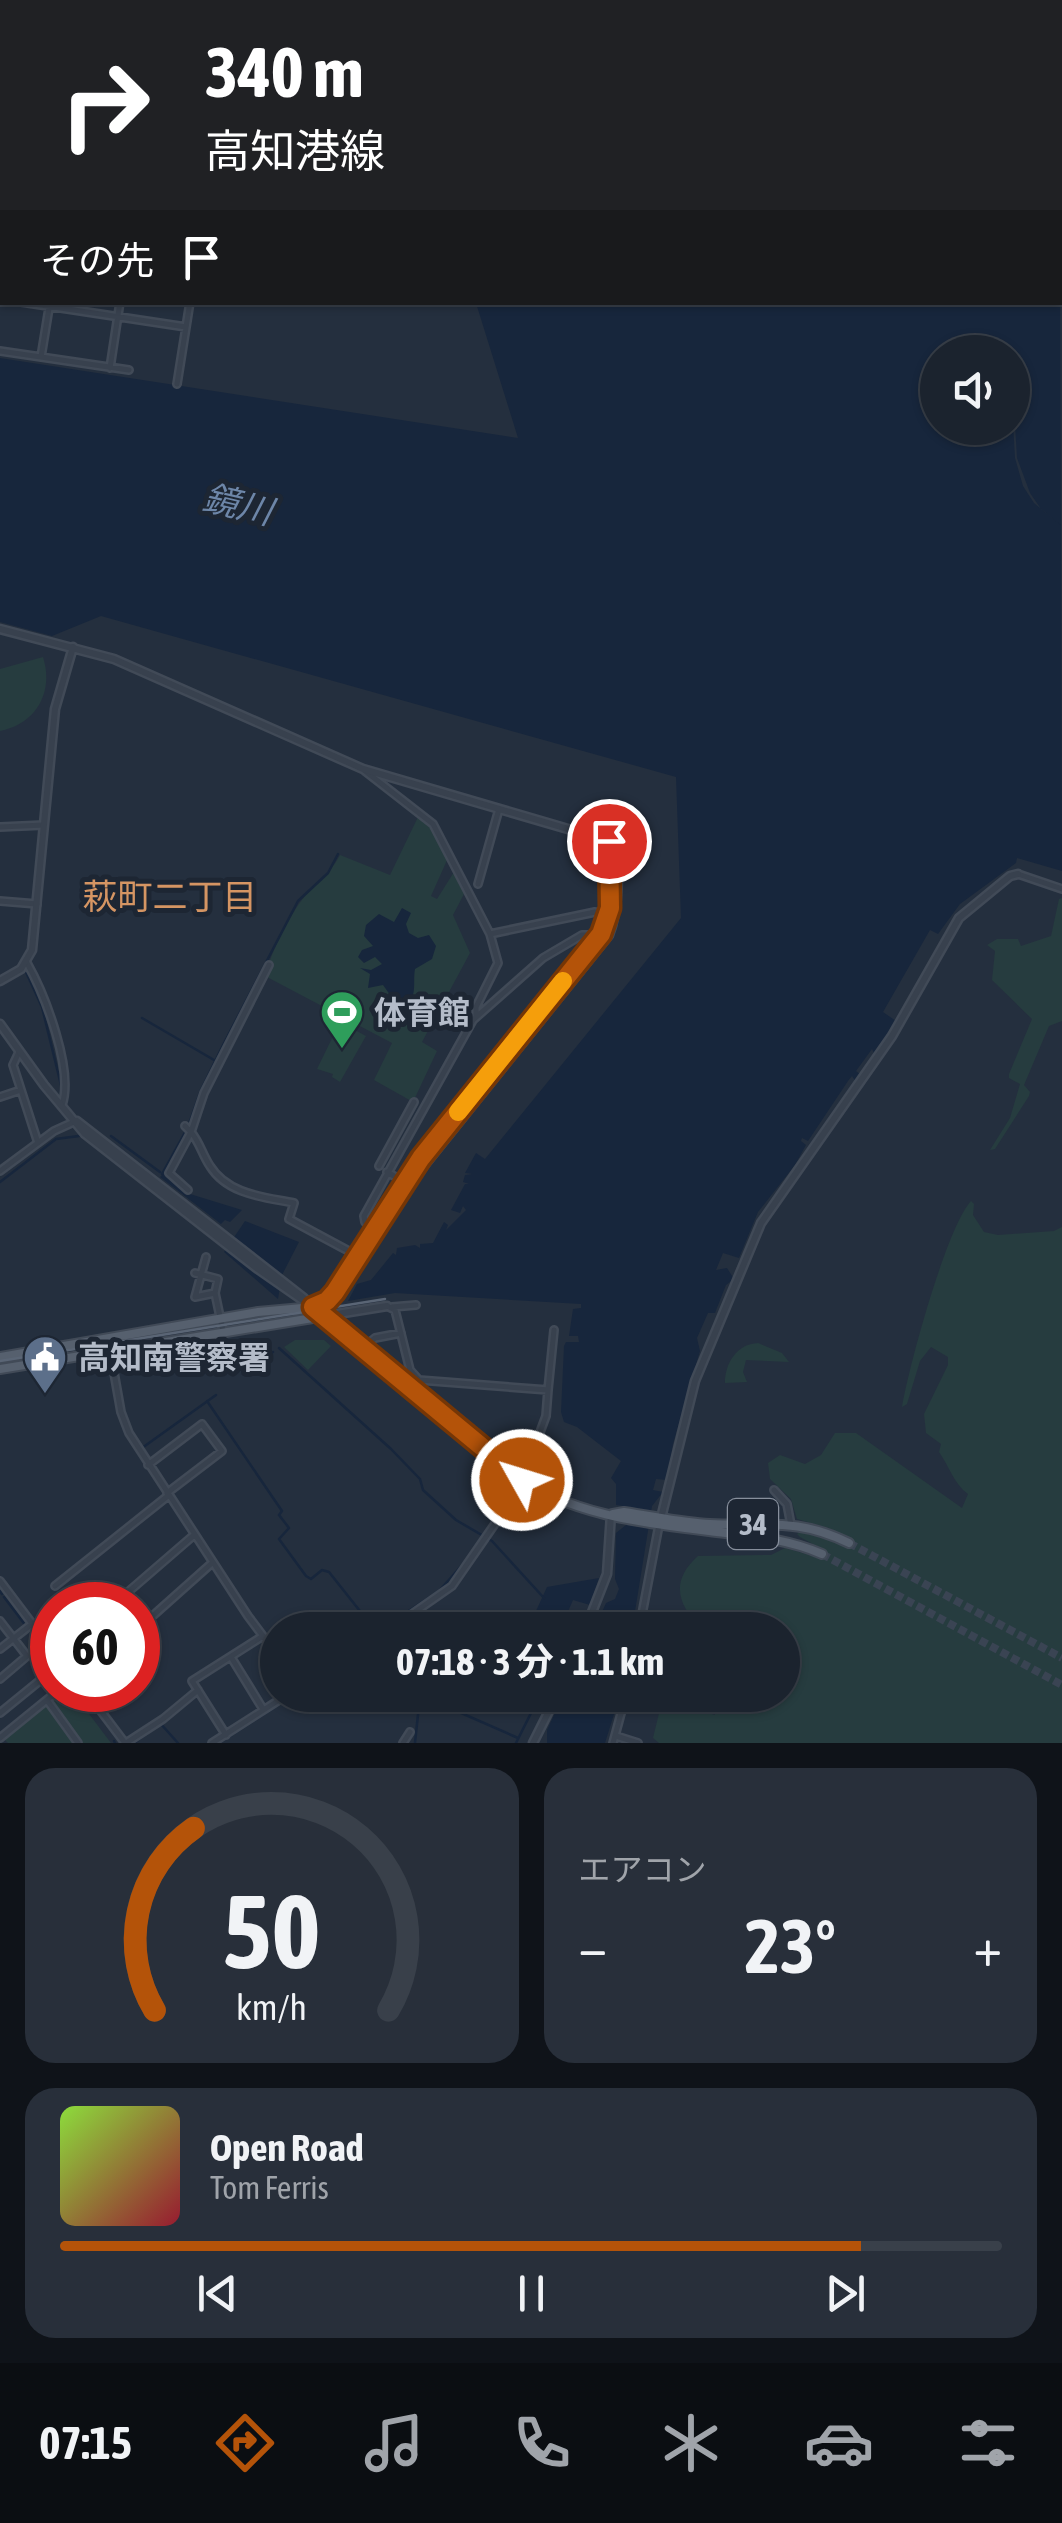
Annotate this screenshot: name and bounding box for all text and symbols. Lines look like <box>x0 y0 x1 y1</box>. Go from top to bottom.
text: 340 m <box>205 32 364 112</box>
icon: right <box>40 40 170 170</box>
text: 高知港線 <box>205 125 385 177</box>
icon: arrive <box>174 230 229 285</box>
text: その先 <box>40 239 154 282</box>
map controls <box>920 335 1030 445</box>
button: sound <box>920 335 1030 445</box>
water label: 鏡川 <box>199 477 280 532</box>
pin <box>567 799 652 884</box>
icon: arrive <box>582 814 637 869</box>
district label: 萩町二丁目 <box>82 876 258 916</box>
sports icon: 体育館 <box>319 989 365 1050</box>
place label: 体育館 <box>374 994 470 1031</box>
public building icon: 高知南警察署 <box>22 1334 68 1395</box>
place label: 高知南警察署 <box>78 1339 270 1376</box>
position arrow <box>470 1428 574 1532</box>
road number: 34 <box>728 1499 778 1549</box>
speed limit sign: 60 <box>30 1582 160 1712</box>
text: 07:18 · 3 分 · 1.1 km <box>396 1640 664 1683</box>
text: エアコン <box>579 1851 707 1888</box>
text: 50 <box>223 1871 321 1990</box>
text: 23° <box>745 1903 836 1989</box>
text: − <box>579 1915 607 1978</box>
text: + <box>973 1915 1002 1978</box>
text: km/h <box>236 1987 307 2028</box>
text: Open Road <box>210 2126 364 2169</box>
text: Tom Ferris <box>210 2169 329 2206</box>
icon: previous <box>190 2266 245 2321</box>
icon: pause <box>504 2266 559 2321</box>
icon: next <box>818 2266 873 2321</box>
icon: directions <box>210 2408 280 2478</box>
icon: music <box>359 2408 429 2478</box>
icon: phone <box>507 2408 577 2478</box>
icon: climate <box>656 2408 726 2478</box>
icon: car <box>804 2408 874 2478</box>
icon: filters <box>953 2408 1023 2478</box>
text: 07:15 <box>39 2417 132 2469</box>

